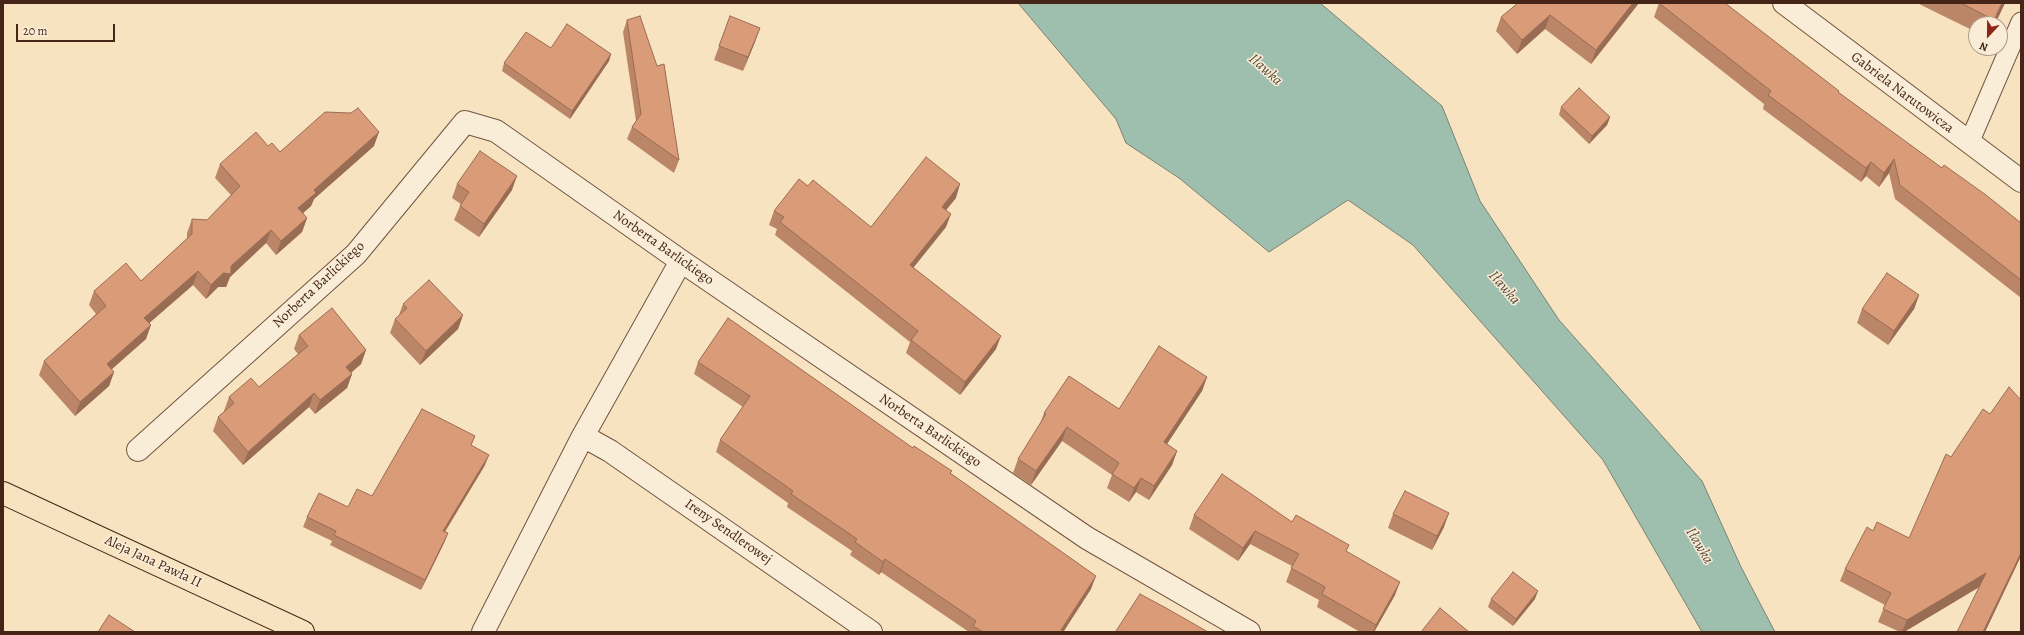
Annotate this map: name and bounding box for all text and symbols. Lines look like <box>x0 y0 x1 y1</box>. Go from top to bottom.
scale bar <box>18 16 117 42</box>
north arrow <box>1968 16 2008 56</box>
text: 20 m <box>23 23 47 39</box>
text: N <box>1977 38 1990 55</box>
street label: Gabriela Narutowicza <box>1847 49 1957 137</box>
water label: Iławka <box>1244 50 1286 90</box>
street label: Norberta Barlickiego <box>609 207 717 289</box>
street label: Norberta Barlickiego <box>270 238 368 332</box>
water label: Iławka <box>1484 267 1524 309</box>
street label: Norberta Barlickiego <box>876 391 984 471</box>
street label: Ireny Sendlerowej <box>681 496 775 568</box>
water label: Iławka <box>1681 525 1717 567</box>
street label: Aleja Jana Pawła II <box>102 532 204 592</box>

